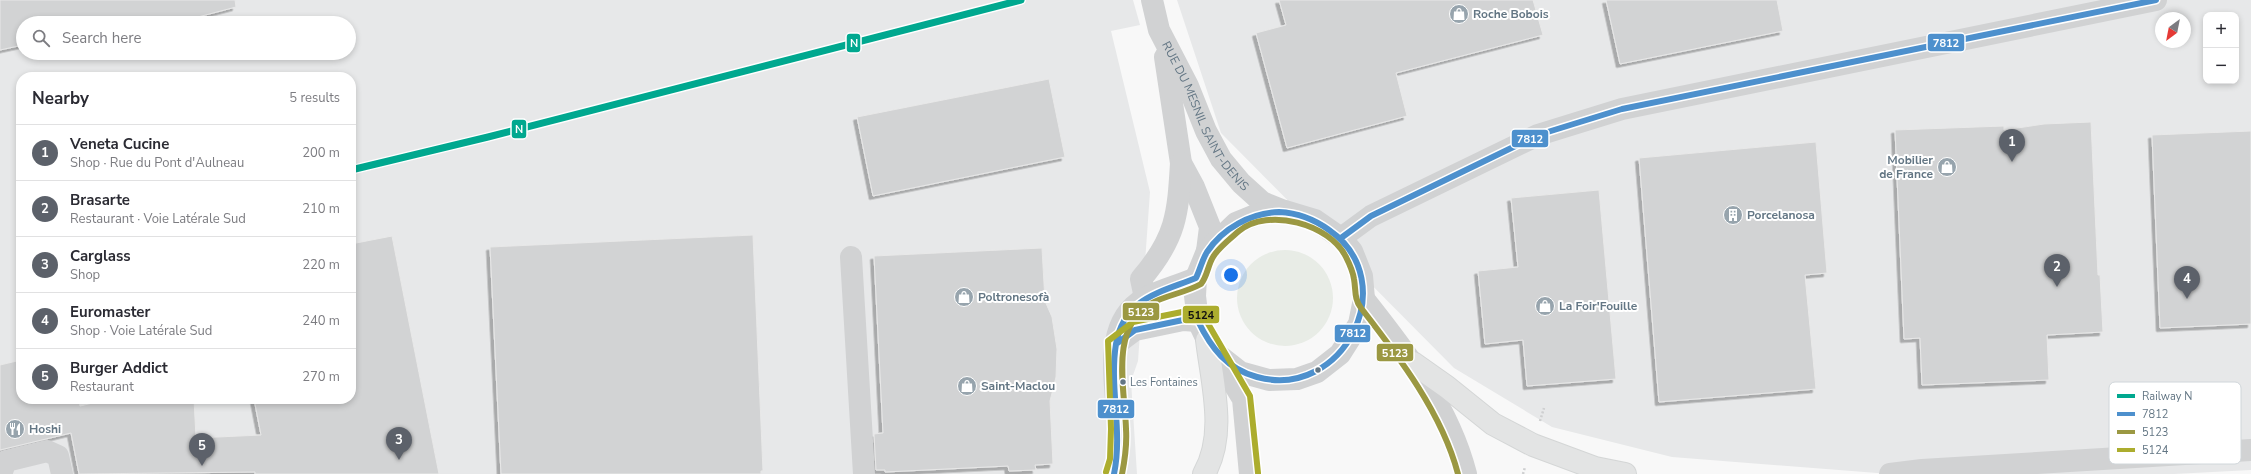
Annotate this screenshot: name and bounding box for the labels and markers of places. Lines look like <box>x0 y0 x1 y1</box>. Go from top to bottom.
shop icon: Roche Bobois <box>1448 3 1470 25</box>
place label: Roche Bobois <box>1473 6 1549 22</box>
pin: 1 <box>1999 129 2025 162</box>
place label: Mobilier de France <box>1879 152 1933 182</box>
shop icon: Mobilier de France <box>1936 156 1958 178</box>
building icon: Porcelanosa <box>1722 204 1744 226</box>
place label: Porcelanosa <box>1747 207 1815 223</box>
pin: 2 <box>2044 254 2070 287</box>
pin: 4 <box>2174 266 2200 299</box>
shop icon: Poltronesofà <box>953 286 975 308</box>
place label: Poltronesofà <box>978 289 1049 305</box>
shop icon: La Foir'Fouille <box>1534 295 1556 317</box>
place label: La Foir'Fouille <box>1559 298 1638 314</box>
unlabelled marker <box>1313 365 1323 375</box>
shop icon: Saint-Maclou <box>956 375 978 397</box>
place label: Les Fontaines <box>1130 375 1198 390</box>
marker: Les Fontaines <box>1118 377 1128 387</box>
place label: Saint-Maclou <box>981 378 1055 394</box>
restaurant icon: Hoshi <box>4 418 26 440</box>
place label: Hoshi <box>29 421 61 437</box>
pin: 3 <box>386 427 412 460</box>
pin: 5 <box>189 433 215 466</box>

